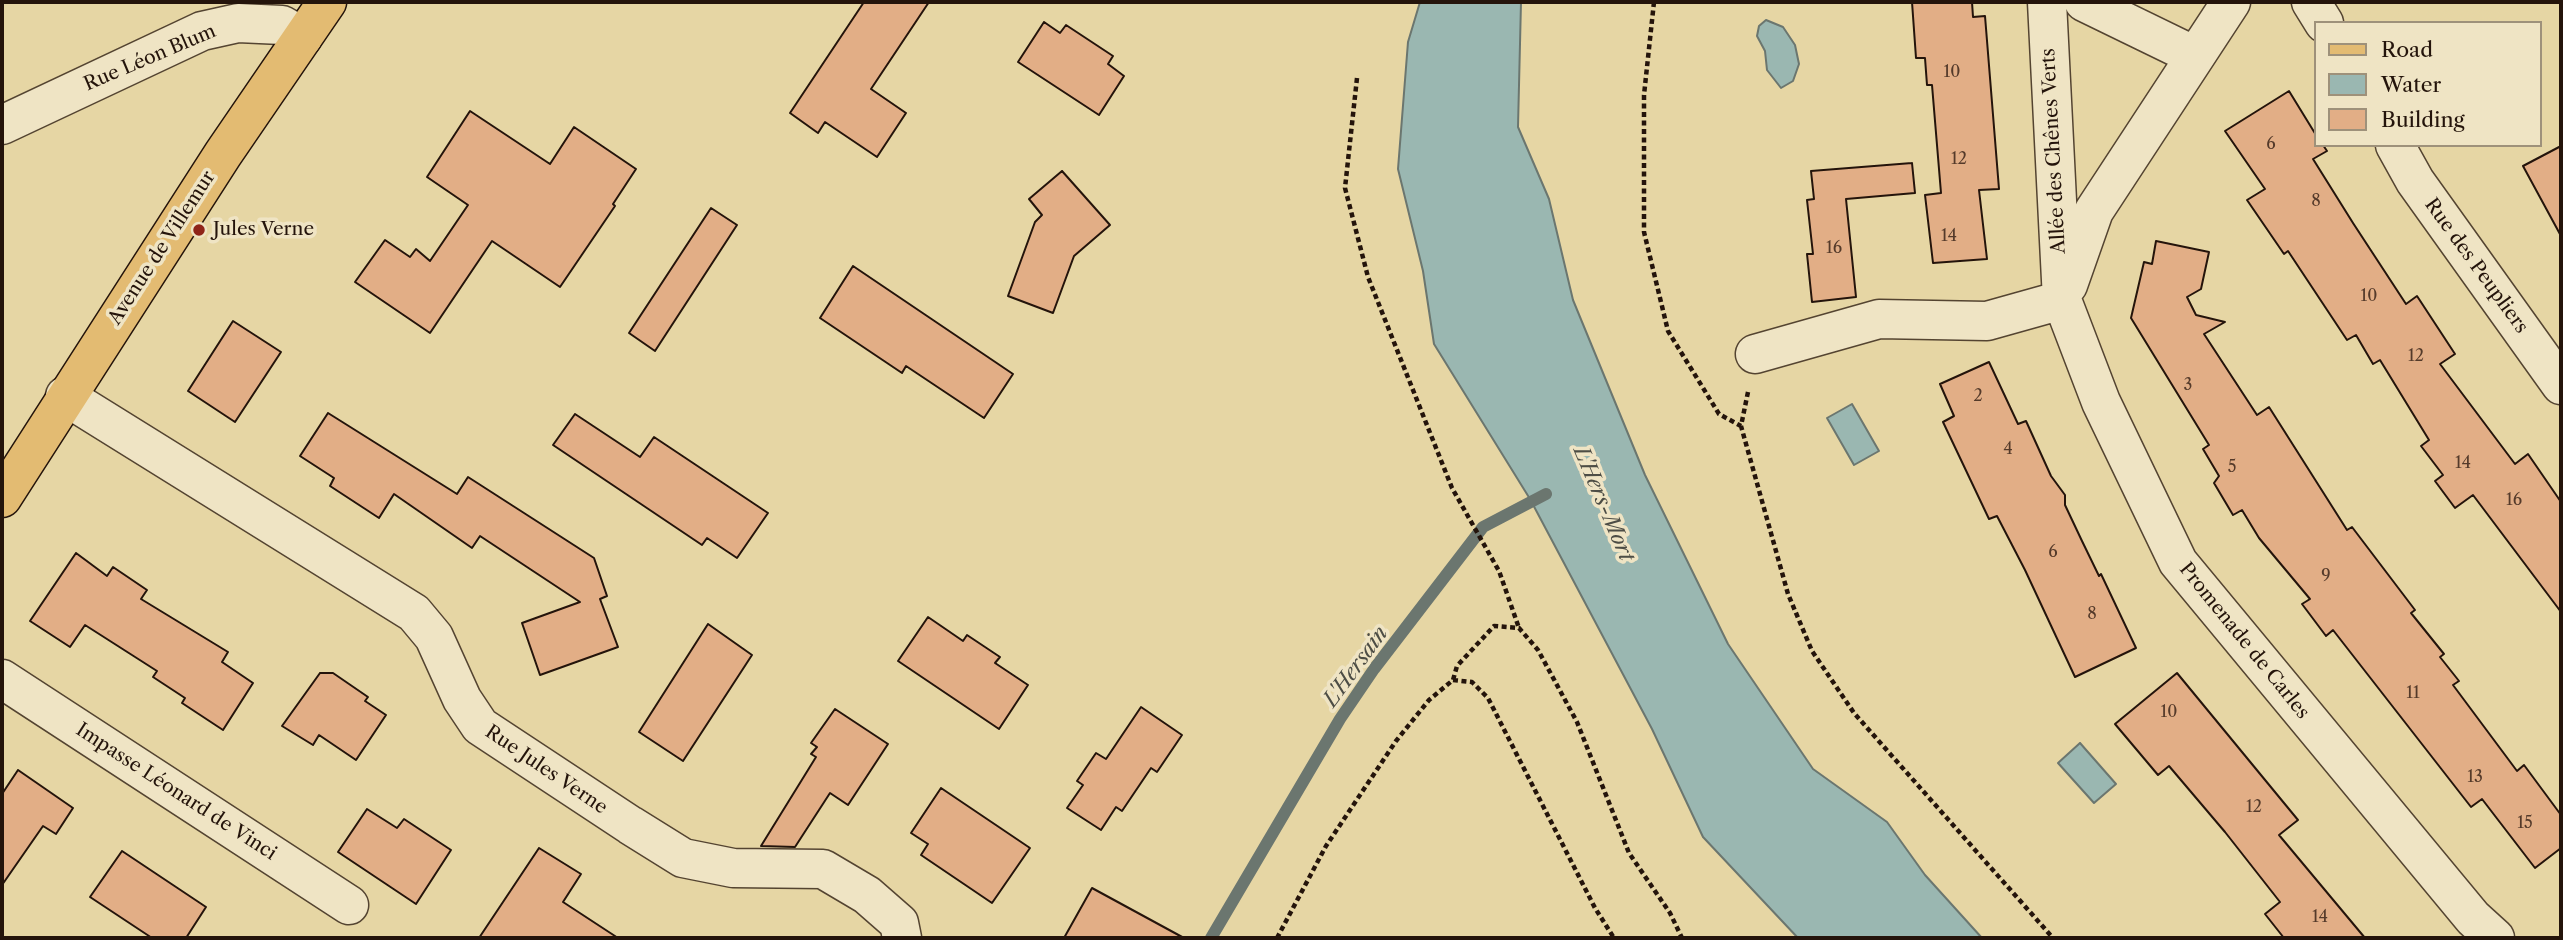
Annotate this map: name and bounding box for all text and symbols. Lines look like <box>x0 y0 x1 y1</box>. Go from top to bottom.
street label: Rue Léon Blum <box>81 20 219 96</box>
legend <box>2314 21 2542 147</box>
text: Road <box>2381 37 2433 62</box>
street label: Allée des Chênes Verts <box>2037 48 2071 254</box>
house number: 10 <box>1944 62 1960 82</box>
text: Water <box>2381 72 2441 97</box>
text: Building <box>2381 107 2465 132</box>
house number: 6 <box>2266 134 2276 154</box>
house number: 12 <box>1951 149 1967 169</box>
street label: Avenue de Villemur <box>104 167 220 329</box>
house number: 8 <box>2311 191 2321 211</box>
street label: Rue des Peupliers <box>2419 194 2533 338</box>
place label: Jules Verne <box>213 219 314 241</box>
marker: Jules Verne <box>191 222 207 238</box>
house number: 14 <box>1941 226 1957 246</box>
house number: 16 <box>1826 238 1842 258</box>
house number: 10 <box>2361 286 2377 306</box>
house number: 12 <box>2408 346 2424 366</box>
house number: 3 <box>2184 375 2192 395</box>
house number: 2 <box>1973 386 1983 406</box>
house number: 4 <box>2003 439 2013 459</box>
water label: L'Hers-Mort <box>1567 443 1639 565</box>
house number: 14 <box>2455 453 2471 473</box>
house number: 5 <box>2228 457 2236 477</box>
house number: 16 <box>2506 490 2522 510</box>
house number: 6 <box>2048 542 2058 562</box>
street label: Promenade de Carles <box>2174 558 2314 724</box>
house number: 9 <box>2321 566 2331 586</box>
house number: 8 <box>2087 604 2097 624</box>
water label: L'Hersain <box>1318 622 1394 712</box>
house number: 11 <box>2406 683 2420 703</box>
house number: 10 <box>2161 702 2177 722</box>
street label: Impasse Léonard de Vinci <box>72 719 280 865</box>
street label: Rue Jules Verne <box>481 721 611 819</box>
house number: 13 <box>2467 767 2483 787</box>
house number: 12 <box>2246 797 2262 817</box>
house number: 15 <box>2517 813 2533 833</box>
house number: 14 <box>2312 907 2328 927</box>

